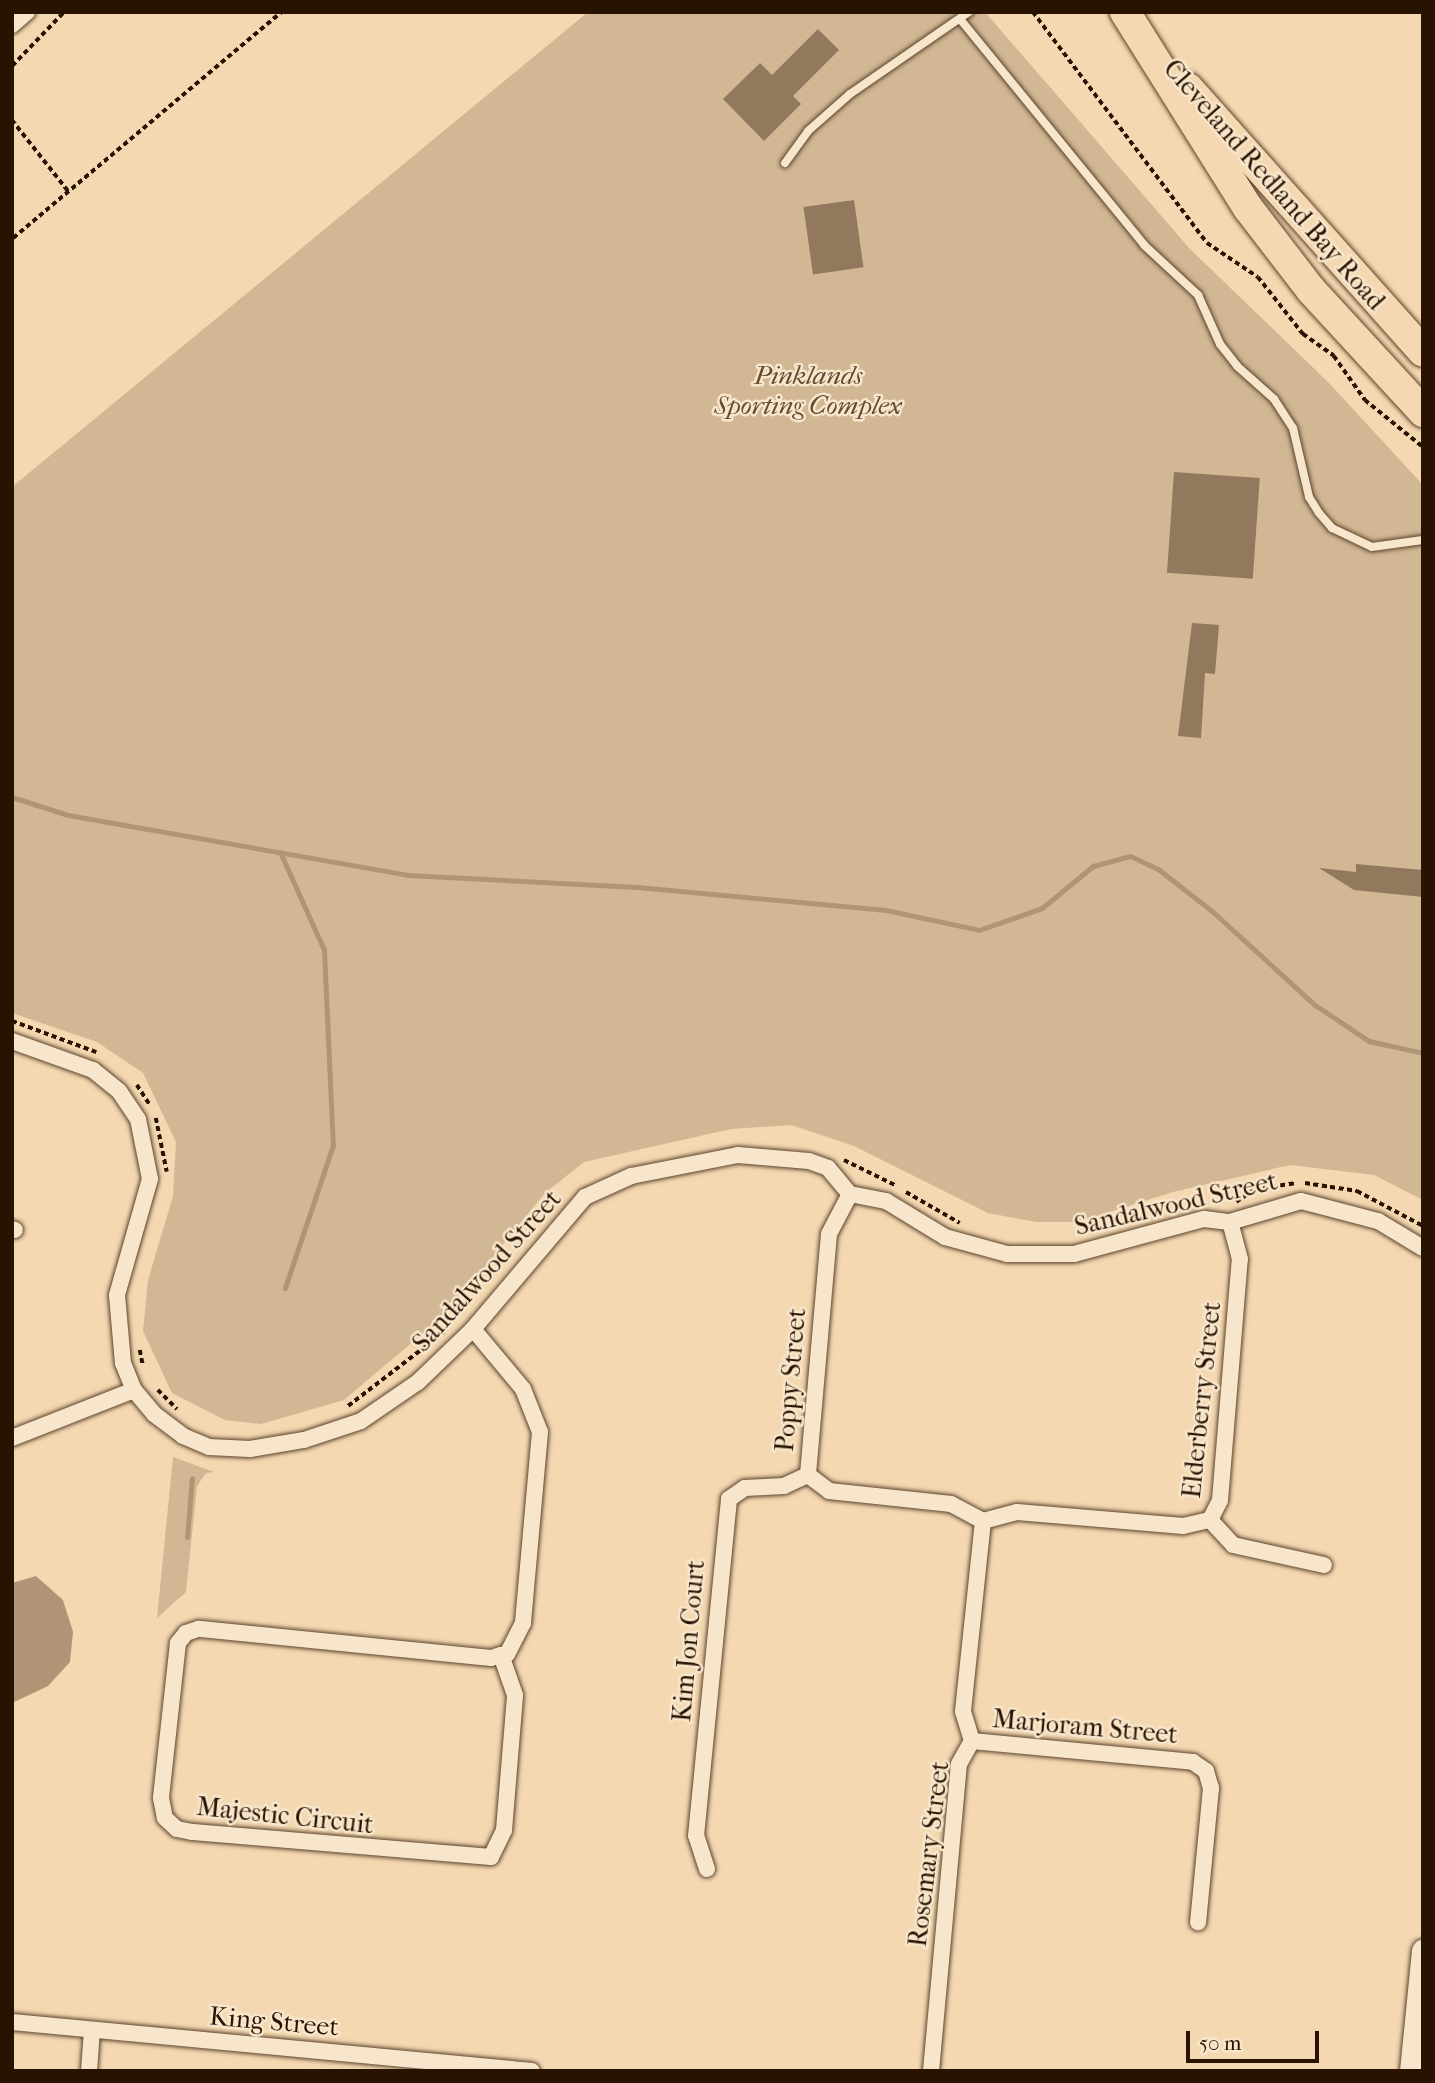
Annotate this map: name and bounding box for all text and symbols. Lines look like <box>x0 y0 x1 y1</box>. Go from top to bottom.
street label: Cleveland Redland Bay Road <box>1157 53 1391 317</box>
park label: Pinklands Sporting Complex <box>714 360 902 422</box>
street label: Sandalwood Street <box>1072 1166 1280 1242</box>
street label: Sandalwood Street <box>406 1184 568 1358</box>
street label: Elderberry Street <box>1176 1300 1228 1500</box>
street label: Poppy Street <box>769 1307 813 1453</box>
street label: Kim Jon Court <box>666 1559 712 1723</box>
street label: Marjoram Street <box>991 1703 1179 1751</box>
street label: Rosemary Street <box>902 1759 956 1949</box>
street label: Majestic Circuit <box>195 1791 375 1841</box>
street label: King Street <box>208 2001 340 2043</box>
scale bar <box>1190 2016 1323 2060</box>
text: 50 m <box>1199 2031 1242 2055</box>

